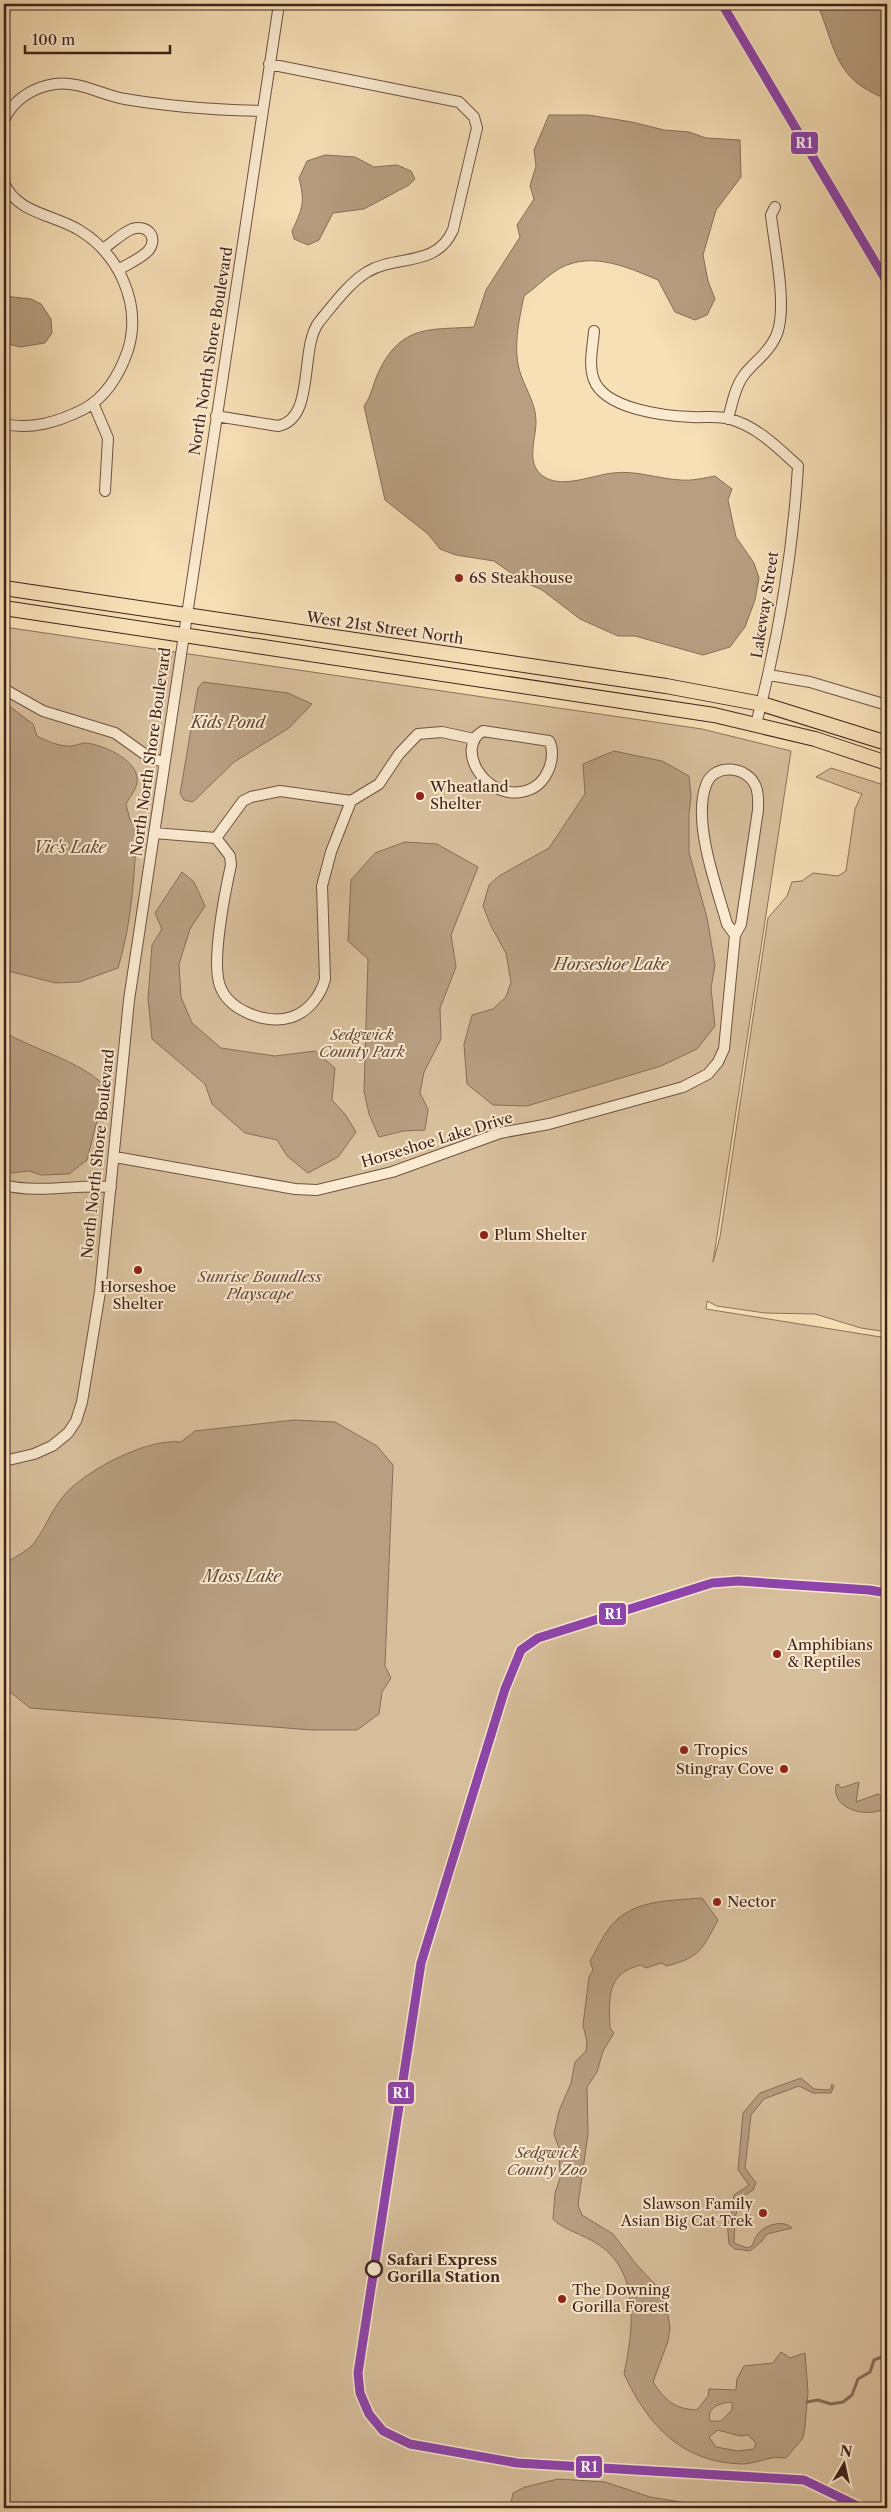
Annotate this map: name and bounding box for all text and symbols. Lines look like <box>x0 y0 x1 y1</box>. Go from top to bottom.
scale bar <box>25 22 170 54</box>
text: 100 m <box>32 30 75 49</box>
line badge: R1 <box>790 131 819 155</box>
text: R1 <box>795 134 813 152</box>
street label: North North Shore Boulevard <box>185 245 236 457</box>
street label: Lakeway Street <box>747 549 782 660</box>
place label: 6S Steakhouse <box>469 568 573 587</box>
marker: 6S Steakhouse <box>453 572 465 584</box>
street label: West 21st Street North <box>304 607 466 648</box>
street label: North North Shore Boulevard <box>126 646 175 858</box>
water label: Kids Pond <box>189 712 266 732</box>
place label: Wheatland Shelter <box>429 777 509 813</box>
marker: Wheatland Shelter <box>414 790 426 802</box>
water label: Vic's Lake <box>34 837 107 857</box>
water label: Horseshoe Lake <box>551 954 670 974</box>
park label: Sedgwick County Park <box>319 1025 405 1061</box>
street label: North North Shore Boulevard <box>77 1048 118 1260</box>
street label: Horseshoe Lake Drive <box>359 1107 515 1172</box>
place label: Plum Shelter <box>494 1225 587 1244</box>
marker: Plum Shelter <box>478 1229 490 1241</box>
marker: Horseshoe Shelter <box>132 1264 144 1276</box>
park label: Sunrise Boundless Playscape <box>197 1267 323 1303</box>
place label: Horseshoe Shelter <box>100 1277 176 1313</box>
water label: Moss Lake <box>201 1566 282 1586</box>
line badge: R1 <box>598 1602 627 1626</box>
text: R1 <box>604 1605 622 1623</box>
place label: Amphibians & Reptiles <box>786 1635 873 1671</box>
marker: Amphibians & Reptiles <box>771 1648 783 1660</box>
place label: Tropics <box>694 1740 748 1759</box>
marker: Tropics <box>678 1744 690 1756</box>
place label: Stingray Cove <box>676 1759 774 1778</box>
marker: Stingray Cove <box>778 1763 790 1775</box>
place label: Nector <box>727 1892 777 1911</box>
marker: Nector <box>711 1896 723 1908</box>
line badge: R1 <box>387 2081 415 2105</box>
text: R1 <box>392 2084 410 2102</box>
park label: Sedgwick County Zoo <box>507 2143 587 2179</box>
place label: Slawson Family Asian Big Cat Trek <box>620 2194 754 2230</box>
marker: Slawson Family Asian Big Cat Trek <box>757 2207 769 2219</box>
place label: Safari Express Gorilla Station <box>387 2250 501 2286</box>
marker: Safari Express Gorilla Station <box>365 2260 383 2278</box>
place label: The Downing Gorilla Forest <box>572 2280 670 2316</box>
marker: The Downing Gorilla Forest <box>556 2293 568 2305</box>
north arrow <box>818 2440 868 2490</box>
text: N <box>839 2441 853 2461</box>
line badge: R1 <box>575 2455 603 2479</box>
text: R1 <box>580 2458 598 2476</box>

